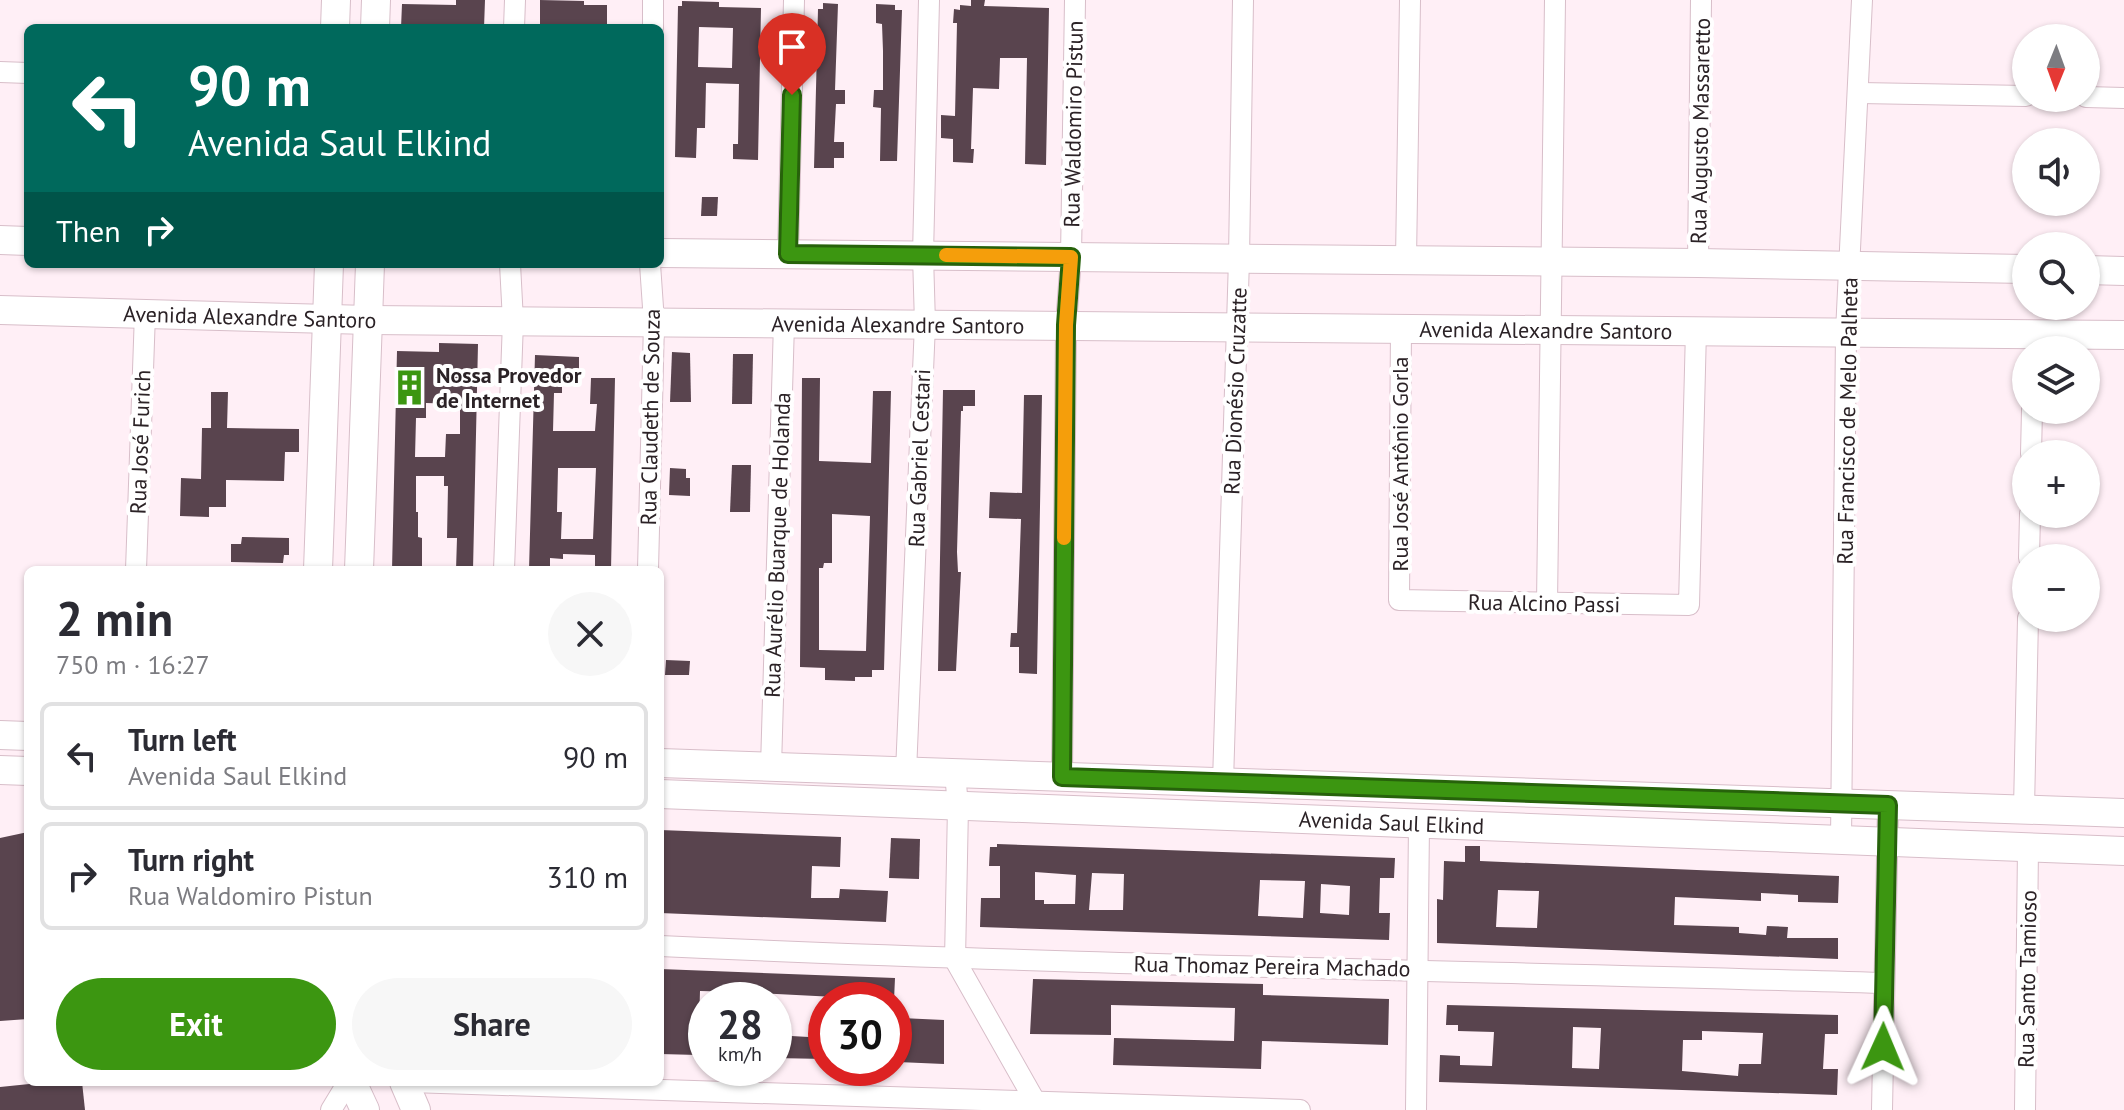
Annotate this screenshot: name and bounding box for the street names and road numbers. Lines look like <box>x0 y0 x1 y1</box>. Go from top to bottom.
street label: Rua Augusto Massaretto <box>1684 18 1716 244</box>
street label: Rua Waldomiro Pistun <box>1057 20 1089 228</box>
street label: Rua Francisco de Melo Palheta <box>1830 277 1864 565</box>
street label: Rua Dionésio Cruzatte <box>1217 287 1253 495</box>
street label: Avenida Alexandre Santoro <box>123 299 377 334</box>
street label: Rua Claudeth de Souza <box>634 308 666 526</box>
street label: Avenida Alexandre Santoro <box>771 309 1025 340</box>
street label: Avenida Alexandre Santoro <box>1419 315 1673 345</box>
street label: Rua José Antônio Gorla <box>1386 357 1414 571</box>
street label: Rua Gabriel Cestari <box>902 368 936 548</box>
street label: Rua José Furich <box>123 369 157 515</box>
street label: Rua Aurélio Buarque de Holanda <box>758 392 796 698</box>
street label: Rua Alcino Passi <box>1468 588 1620 618</box>
street label: Avenida Saul Elkind <box>1298 805 1485 840</box>
street label: Rua Santo Tamioso <box>2011 890 2043 1068</box>
street label: Rua Thomaz Pereira Machado <box>1133 950 1411 982</box>

